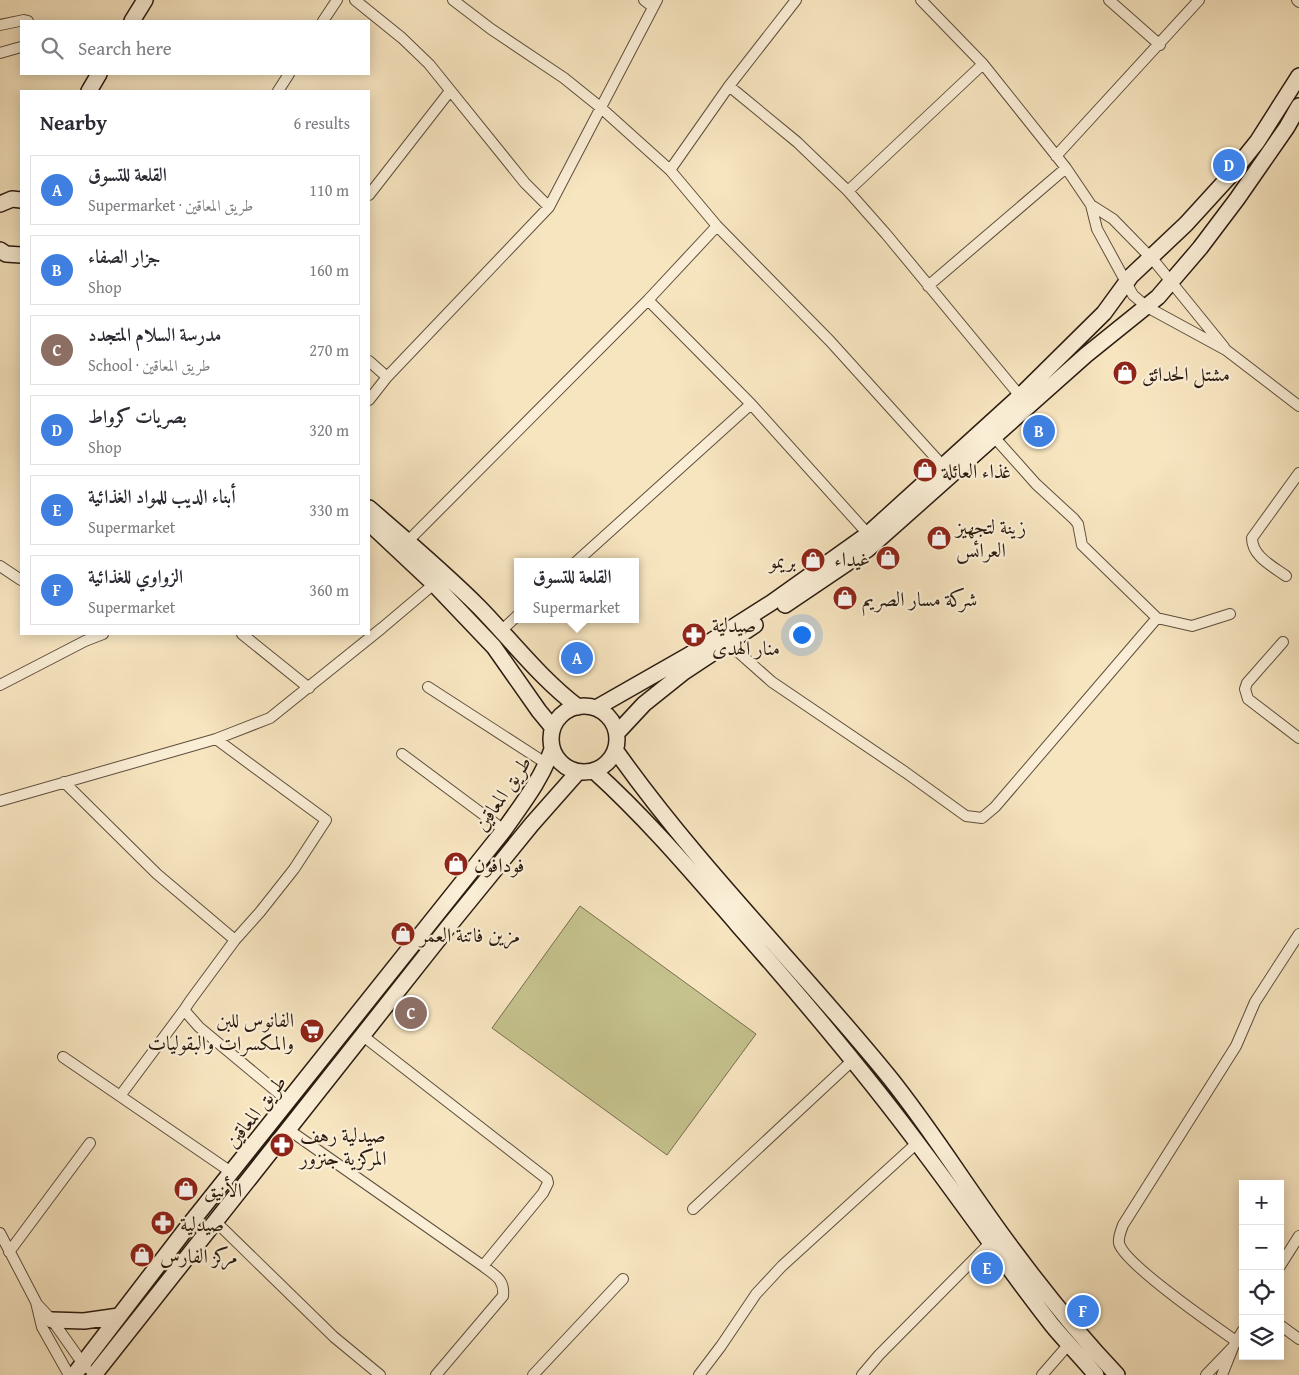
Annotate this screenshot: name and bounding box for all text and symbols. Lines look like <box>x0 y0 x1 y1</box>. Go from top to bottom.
search box <box>20 20 370 75</box>
icon: search <box>38 34 66 62</box>
text: Search here <box>78 34 172 62</box>
text: Nearby <box>40 107 107 138</box>
text: 6 results <box>293 111 350 135</box>
pin: D <box>1213 146 1245 184</box>
text: القلعة للتسوق <box>88 160 167 188</box>
text: A <box>52 178 62 202</box>
text: 110 m <box>309 178 349 202</box>
text: Supermarket · طريق المعاقين <box>88 193 253 217</box>
text: جزار الصفاء <box>88 242 161 270</box>
text: B <box>52 258 62 282</box>
text: 160 m <box>309 258 349 282</box>
text: Shop <box>88 275 122 299</box>
text: مدرسة السلام المتجدد <box>88 320 221 348</box>
text: C <box>52 338 62 362</box>
text: 270 m <box>309 338 349 362</box>
text: School · طريق المعاقين <box>88 353 211 377</box>
place label: مشتل الحدائق <box>1142 359 1230 389</box>
shop icon: مشتل الحدائق <box>1112 360 1138 386</box>
text: بصريات كرواط <box>88 402 187 430</box>
pin: B <box>1023 412 1055 450</box>
text: D <box>52 418 62 442</box>
text: 320 m <box>309 418 349 442</box>
text: Shop <box>88 435 122 459</box>
place label: غذاء العائلة <box>941 456 1011 485</box>
shop icon: غذاء العائلة <box>912 457 938 483</box>
text: أبناء الديب للمواد الغذائية <box>88 482 236 510</box>
text: E <box>53 498 61 522</box>
text: 330 m <box>309 498 349 522</box>
place label: زينة لتجهيز العرائس <box>954 512 1026 564</box>
text: Supermarket <box>88 515 175 539</box>
shop icon: زينة لتجهيز العرائس <box>926 525 952 551</box>
place label: غيداء <box>834 544 870 573</box>
shop icon: غيداء <box>875 545 901 571</box>
place label: بريمو <box>767 546 796 575</box>
shop icon: بريمو <box>800 547 826 573</box>
popup <box>514 558 639 623</box>
text: الزواوي للغذائية <box>88 562 183 590</box>
text: القلعة للتسوق <box>533 562 612 590</box>
text: F <box>53 578 61 602</box>
text: 360 m <box>309 578 349 602</box>
place label: شركة مسار الصريم <box>862 584 977 617</box>
shop icon: شركة مسار الصريم <box>832 585 858 611</box>
text: Supermarket <box>88 595 175 619</box>
text: Supermarket <box>533 595 620 619</box>
place label: صيدلية منار الهدى <box>712 610 780 662</box>
pharmacy icon: صيدلية منار الهدى <box>681 622 707 648</box>
your location <box>789 622 815 648</box>
pin: A <box>561 639 593 677</box>
street label: طريق المعاقين <box>466 749 538 837</box>
place label: فودافون <box>474 850 524 879</box>
shop icon: فودافون <box>443 851 469 877</box>
place label: مزين فاتنة العمر <box>418 920 520 949</box>
shop icon: مزين فاتنة العمر <box>390 921 416 947</box>
pin: C <box>395 994 427 1032</box>
place label: الفانوس للبن والمكسرات والبقوليات <box>147 1005 294 1057</box>
supermarket icon: الفانوس للبن والمكسرات والبقوليات <box>299 1018 325 1044</box>
street label: طريق المعاقين <box>217 1068 293 1154</box>
place label: صيدلية رهف المركزية جنزور <box>298 1120 387 1172</box>
pharmacy icon: صيدلية رهف المركزية جنزور <box>269 1132 295 1158</box>
place label: الأنيق <box>204 1175 242 1204</box>
shop icon: الأنيق <box>173 1176 199 1202</box>
map controls <box>1239 1180 1284 1360</box>
button: + <box>1239 1180 1284 1225</box>
place label: صيدلية <box>180 1209 224 1238</box>
pharmacy icon: صيدلية <box>150 1210 176 1236</box>
button: − <box>1239 1225 1284 1270</box>
place label: مركز الفارس <box>160 1241 238 1270</box>
shop icon: مركز الفارس <box>129 1242 155 1268</box>
pin: E <box>971 1249 1003 1287</box>
button: locate <box>1239 1270 1284 1315</box>
pin: F <box>1067 1292 1099 1330</box>
button: layers <box>1239 1315 1284 1360</box>

